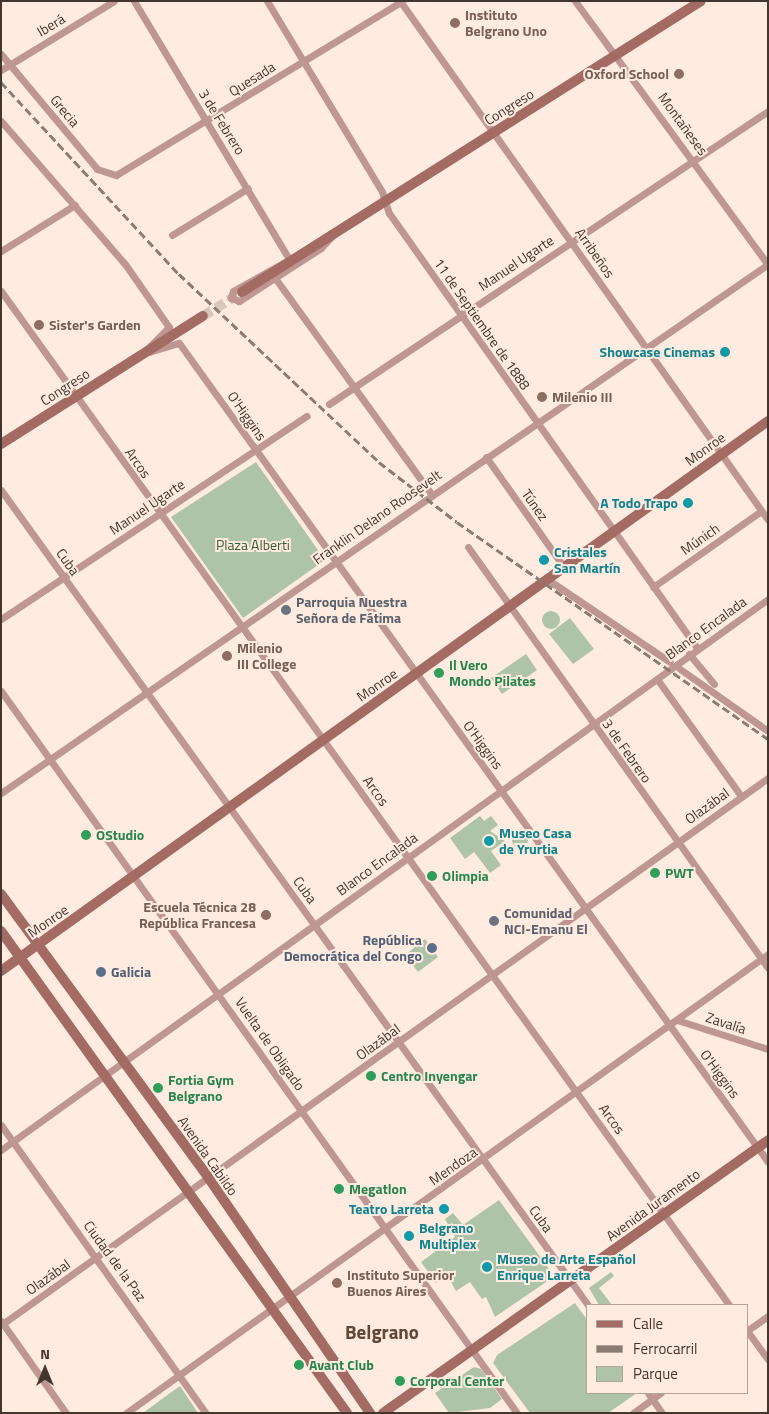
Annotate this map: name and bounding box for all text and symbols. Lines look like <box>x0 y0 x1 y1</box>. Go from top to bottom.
place label: Instituto Belgrano Uno <box>465 7 547 40</box>
street label: Iberá <box>34 10 68 40</box>
marker: Instituto Belgrano Uno <box>449 17 461 29</box>
street label: Quesada <box>226 58 278 100</box>
place label: Oxford School <box>585 66 669 82</box>
marker: Oxford School <box>673 68 685 80</box>
street label: Congreso <box>481 85 537 129</box>
street label: 3 de Febrero <box>195 86 249 158</box>
street label: Montañeses <box>655 89 711 159</box>
street label: Grecia <box>47 92 83 130</box>
street label: Arribeños <box>572 225 618 281</box>
street label: Manuel Ugarte <box>475 232 557 294</box>
street label: 11 de Septiembre de 1888 <box>430 255 534 393</box>
place label: Sister's Garden <box>49 317 141 333</box>
marker: Sister's Garden <box>33 319 45 331</box>
place label: Showcase Cinemas <box>600 344 715 360</box>
marker: Showcase Cinemas <box>719 346 731 358</box>
street label: Congreso <box>37 365 93 409</box>
street label: O'Higgins <box>224 388 270 444</box>
place label: Milenio III <box>552 389 612 405</box>
marker: Milenio III <box>536 391 548 403</box>
street label: Monroe <box>682 429 728 469</box>
street label: Arcos <box>122 445 154 481</box>
street label: Franklin Delano Roosevelt <box>310 466 444 568</box>
street label: Manuel Ugarte <box>106 476 188 538</box>
street label: Túnez <box>518 486 552 524</box>
place label: A Todo Trapo <box>600 495 678 511</box>
marker: A Todo Trapo <box>682 497 694 509</box>
street label: Múnich <box>677 520 723 558</box>
park label: Plaza Alberti <box>216 537 290 553</box>
place label: Cristales San Martín <box>554 544 620 576</box>
street label: Cuba <box>53 545 83 579</box>
marker: Cristales San Martín <box>538 554 550 566</box>
street label: Blanco Encalada <box>662 593 750 663</box>
place label: Parroquia Nuestra Señora de Fátima <box>296 594 407 626</box>
marker: Parroquia Nuestra Señora de Fátima <box>280 604 292 616</box>
place label: Milenio III College <box>237 640 296 672</box>
marker: Milenio III College <box>221 650 233 662</box>
place label: Il Vero Mondo Pilates <box>449 657 536 690</box>
street label: Monroe <box>353 665 401 705</box>
marker: Il Vero Mondo Pilates <box>433 667 445 679</box>
street label: 3 de Febrero <box>599 716 655 786</box>
street label: O'Higgins <box>460 717 506 773</box>
street label: Arcos <box>360 773 392 809</box>
street label: Olazábal <box>682 784 732 828</box>
place label: Museo Casa de Yrurtia <box>499 825 572 858</box>
place label: OStudio <box>96 827 144 843</box>
marker: OStudio <box>80 829 92 841</box>
street label: Blanco Encalada <box>333 829 421 899</box>
marker: Museo Casa de Yrurtia <box>483 835 495 847</box>
place label: PWT <box>665 865 694 881</box>
marker: PWT <box>649 867 661 879</box>
place label: Olimpia <box>442 868 489 884</box>
marker: Olimpia <box>426 870 438 882</box>
street label: Cuba <box>290 873 320 907</box>
place label: Escuela Técnica 28 República Francesa <box>139 899 256 932</box>
street label: Monroe <box>24 901 72 941</box>
place label: Comunidad NCI-Emanu El <box>504 905 588 938</box>
marker: Escuela Técnica 28 República Francesa <box>260 909 272 921</box>
marker: Comunidad NCI-Emanu El <box>488 915 500 927</box>
place label: República Democrática del Congo <box>284 932 422 964</box>
marker: República Democrática del Congo <box>426 942 438 954</box>
place label: Galicia <box>111 964 151 980</box>
marker: Galicia <box>95 966 107 978</box>
street label: Vuelta de Obligado <box>232 994 308 1094</box>
street label: Zavalía <box>704 1009 748 1037</box>
street label: Olazábal <box>353 1020 403 1064</box>
street label: O'Higgins <box>697 1046 743 1102</box>
place label: Centro Inyengar <box>381 1068 477 1084</box>
marker: Centro Inyengar <box>365 1070 377 1082</box>
place label: Fortia Gym Belgrano <box>168 1072 234 1104</box>
marker: Fortia Gym Belgrano <box>152 1082 164 1094</box>
street label: Arcos <box>596 1101 628 1137</box>
street label: Avenida Cabildo <box>174 1113 242 1199</box>
street label: Mendoza <box>426 1144 480 1188</box>
street label: Avenida Juramento <box>603 1165 703 1245</box>
place label: Megatlon <box>349 1181 407 1197</box>
marker: Megatlon <box>333 1183 345 1195</box>
place label: Teatro Larreta <box>349 1201 434 1217</box>
street label: Cuba <box>526 1202 556 1236</box>
marker: Teatro Larreta <box>438 1203 450 1215</box>
street label: Ciudad de la Paz <box>80 1217 150 1305</box>
place label: Belgrano Multiplex <box>419 1220 476 1252</box>
marker: Belgrano Multiplex <box>403 1230 415 1242</box>
place label: Museo de Arte Español Enrique Larreta <box>497 1251 636 1284</box>
street label: Olazábal <box>23 1256 73 1298</box>
marker: Museo de Arte Español Enrique Larreta <box>481 1261 493 1273</box>
place label: Instituto Superior Buenos Aires <box>347 1267 454 1300</box>
marker: Instituto Superior Buenos Aires <box>331 1277 343 1289</box>
legend <box>586 1304 749 1394</box>
text: Calle <box>633 1312 663 1335</box>
district label: Belgrano <box>345 1321 419 1343</box>
text: Ferrocarril <box>633 1337 698 1360</box>
text: N <box>40 1343 50 1364</box>
north arrow <box>20 1344 70 1394</box>
place label: Avant Club <box>309 1357 374 1373</box>
marker: Avant Club <box>293 1359 305 1371</box>
text: Parque <box>633 1362 678 1385</box>
place label: Corporal Center <box>410 1373 504 1389</box>
marker: Corporal Center <box>394 1375 406 1387</box>

